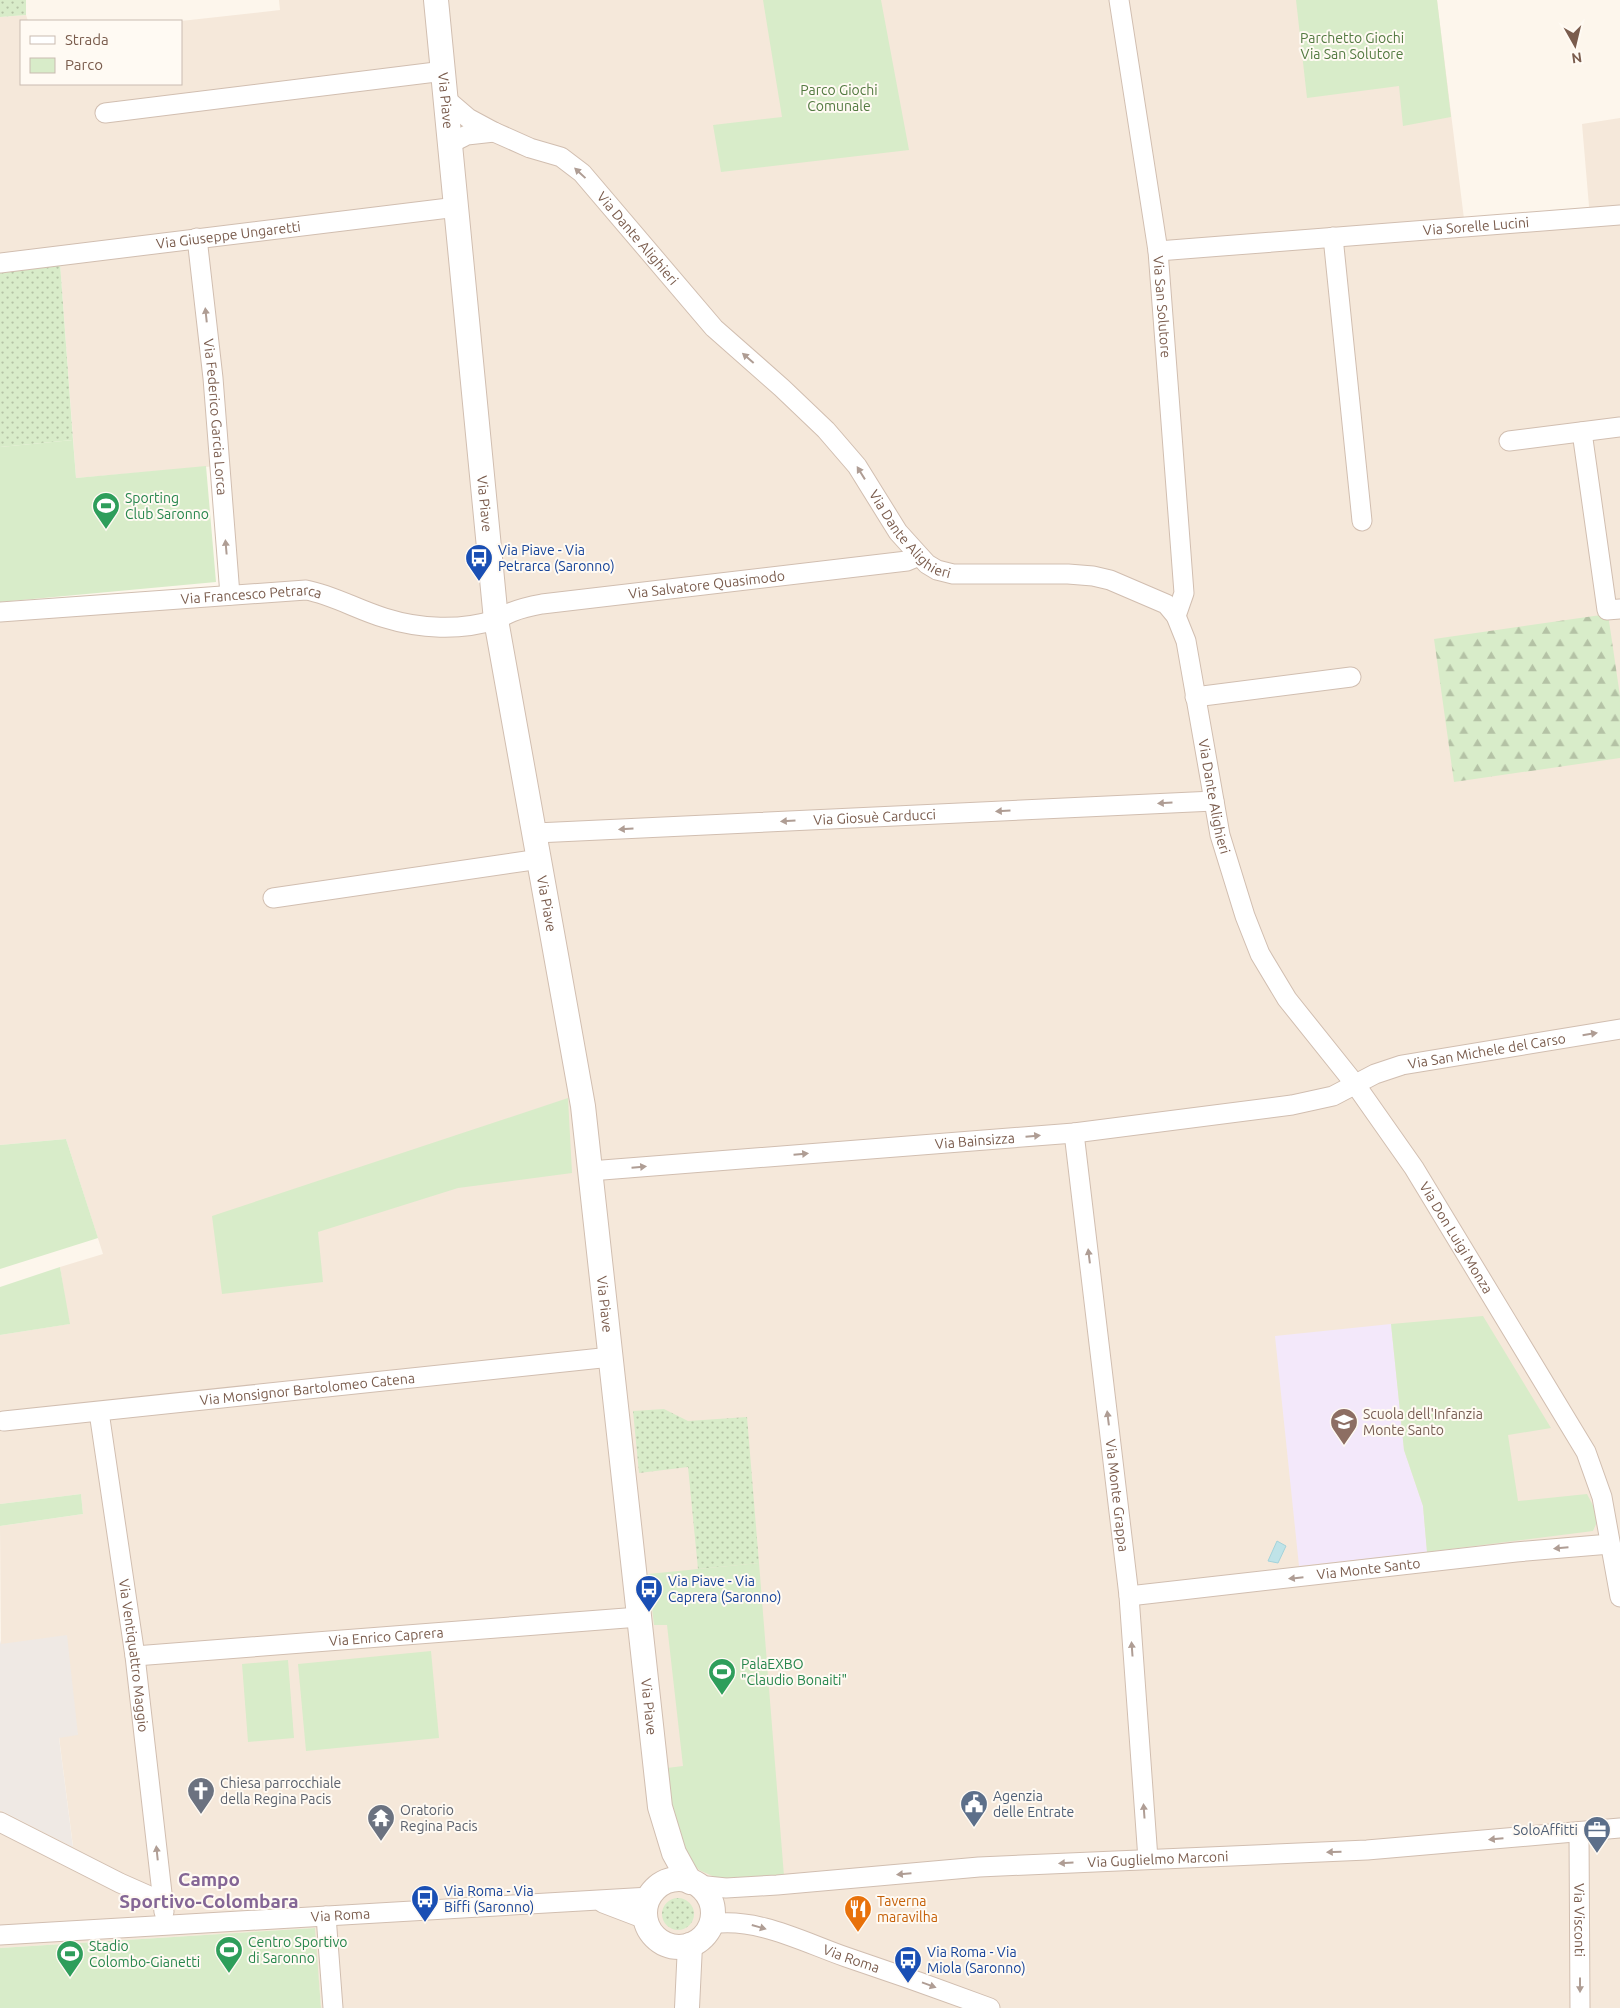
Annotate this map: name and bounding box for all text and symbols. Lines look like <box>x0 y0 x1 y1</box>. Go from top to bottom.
legend <box>20 20 182 85</box>
north arrow <box>1550 20 1600 70</box>
park label: Parchetto Giochi Via San Solutore <box>1300 30 1404 62</box>
text: Strada <box>65 31 109 48</box>
text: N <box>1571 49 1583 67</box>
text: Parco <box>65 56 103 73</box>
street label: Via Piave <box>435 72 456 130</box>
park label: Parco Giochi Comunale <box>800 82 878 114</box>
one-way arrow <box>574 167 587 178</box>
street label: Via Dante Alighieri <box>594 189 682 288</box>
street label: Via Sorelle Lucini <box>1422 214 1530 238</box>
street label: Via Giuseppe Ungaretti <box>155 218 301 252</box>
street label: Via San Solutore <box>1150 255 1174 359</box>
one-way arrow <box>202 307 210 323</box>
street label: Via Federico Garcia Lorca <box>201 338 230 496</box>
one-way arrow <box>741 352 754 363</box>
one-way arrow <box>857 467 866 480</box>
street label: Via Piave <box>474 475 495 533</box>
street label: Via Dante Alighieri <box>866 487 953 581</box>
place label: Sporting Club Saronno <box>125 490 209 522</box>
sports icon: Sporting Club Saronno <box>91 491 121 530</box>
one-way arrow <box>222 538 230 554</box>
place label: Via Piave - Via Petrarca (Saronno) <box>498 542 615 574</box>
bus stop icon: Via Piave - Via Petrarca (Saronno) <box>464 543 494 582</box>
street label: Via Salvatore Quasimodo <box>627 567 786 602</box>
street label: Via Francesco Petrarca <box>180 582 324 607</box>
street label: Via Dante Alighieri <box>1195 738 1233 856</box>
one-way arrow <box>1157 800 1173 808</box>
street label: Via Giosuè Carducci <box>813 806 936 828</box>
one-way arrow <box>994 807 1010 815</box>
one-way arrow <box>780 817 796 825</box>
one-way arrow <box>617 825 633 833</box>
street label: Via Piave <box>534 874 560 933</box>
one-way arrow <box>1582 1029 1598 1037</box>
street label: Via San Michele del Carso <box>1407 1030 1567 1072</box>
street label: Via Bainsizza <box>934 1130 1015 1152</box>
one-way arrow <box>1025 1132 1041 1140</box>
one-way arrow <box>793 1150 809 1158</box>
one-way arrow <box>631 1163 647 1171</box>
street label: Via Don Luigi Monza <box>1416 1179 1496 1296</box>
one-way arrow <box>1085 1248 1093 1264</box>
street label: Via Piave <box>594 1275 616 1333</box>
street label: Via Monsignor Bartolomeo Catena <box>199 1370 416 1408</box>
place label: Scuola dell'Infanzia Monte Santo <box>1363 1406 1483 1438</box>
school or university icon: Scuola dell'Infanzia Monte Santo <box>1329 1407 1359 1446</box>
one-way arrow <box>1104 1409 1112 1425</box>
street label: Via Monte Grappa <box>1102 1438 1132 1553</box>
one-way arrow <box>1553 1545 1569 1553</box>
street label: Via Monte Santo <box>1316 1555 1421 1583</box>
place label: Via Piave - Via Caprera (Saronno) <box>668 1573 781 1605</box>
bus stop icon: Via Piave - Via Caprera (Saronno) <box>634 1574 664 1613</box>
one-way arrow <box>1287 1574 1303 1582</box>
street label: Via Ventiquattro Maggio <box>116 1578 152 1733</box>
street label: Via Enrico Caprera <box>328 1624 444 1649</box>
one-way arrow <box>1128 1640 1136 1656</box>
place label: PalaEXBO "Claudio Bonaiti" <box>741 1656 847 1688</box>
sports icon: PalaEXBO "Claudio Bonaiti" <box>707 1657 737 1696</box>
street label: Via Piave <box>638 1678 660 1736</box>
place label: Chiesa parrocchiale della Regina Pacis <box>220 1775 341 1807</box>
church icon: Chiesa parrocchiale della Regina Pacis <box>186 1776 216 1815</box>
place label: Agenzia delle Entrate <box>993 1788 1074 1820</box>
public building icon: Agenzia delle Entrate <box>959 1789 989 1828</box>
place label: Oratorio Regina Pacis <box>400 1802 478 1834</box>
temple icon: Oratorio Regina Pacis <box>366 1803 396 1842</box>
one-way arrow <box>1140 1803 1148 1819</box>
office icon: SoloAffitti <box>1582 1815 1612 1854</box>
place label: SoloAffitti <box>1513 1822 1578 1838</box>
one-way arrow <box>1487 1835 1503 1843</box>
one-way arrow <box>153 1845 161 1861</box>
street label: Via Guglielmo Marconi <box>1087 1848 1229 1870</box>
one-way arrow <box>1325 1848 1341 1856</box>
one-way arrow <box>1058 1859 1074 1867</box>
district label: Campo Sportivo-Colombara <box>119 1868 299 1912</box>
one-way arrow <box>896 1870 912 1878</box>
place label: Via Roma - Via Biffi (Saronno) <box>444 1883 534 1915</box>
street label: Via Visconti <box>1571 1883 1588 1957</box>
bus stop icon: Via Roma - Via Biffi (Saronno) <box>410 1884 440 1923</box>
place label: Taverna maravilha <box>877 1893 938 1925</box>
restaurant icon: Taverna maravilha <box>843 1894 873 1933</box>
street label: Via Roma <box>310 1905 371 1925</box>
one-way arrow <box>751 1923 766 1931</box>
place label: Centro Sportivo di Saronno <box>248 1934 347 1966</box>
sports icon: Centro Sportivo di Saronno <box>214 1935 244 1974</box>
place label: Stadio Colombo-Gianetti <box>89 1938 200 1970</box>
sports icon: Stadio Colombo-Gianetti <box>55 1939 85 1978</box>
street label: Via Roma <box>821 1941 882 1976</box>
place label: Via Roma - Via Miola (Saronno) <box>927 1944 1026 1976</box>
bus stop icon: Via Roma - Via Miola (Saronno) <box>893 1945 923 1984</box>
one-way arrow <box>1576 1978 1584 1994</box>
one-way arrow <box>922 1981 937 1989</box>

